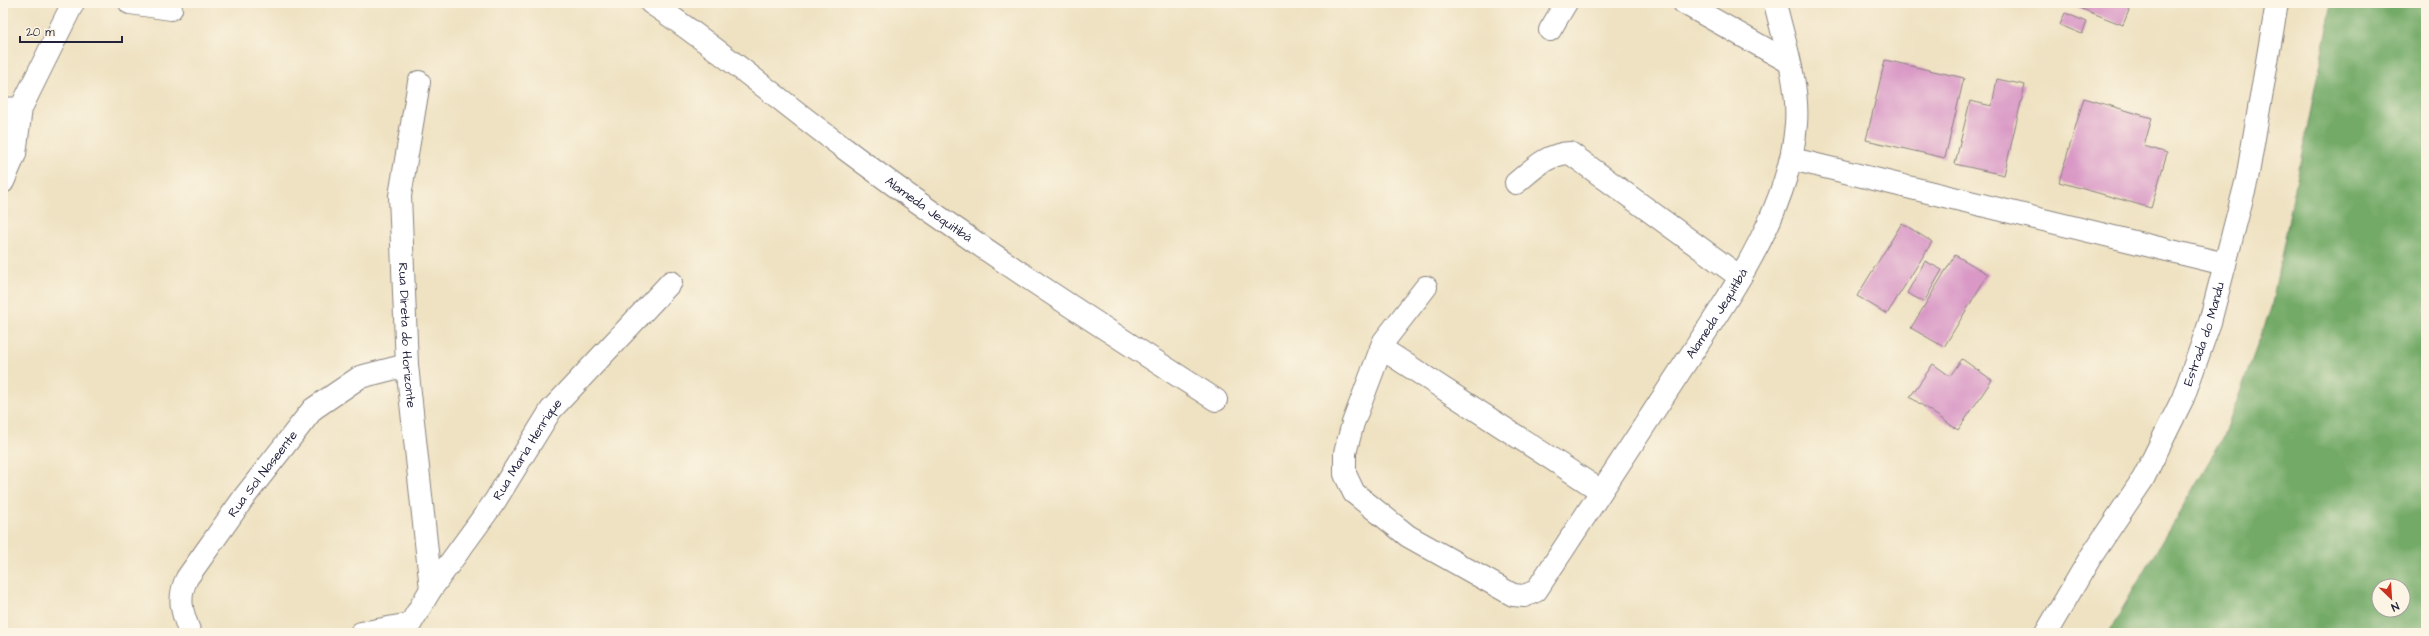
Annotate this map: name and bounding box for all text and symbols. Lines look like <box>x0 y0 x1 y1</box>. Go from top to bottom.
scale bar <box>20 18 122 44</box>
text: 20 m <box>26 24 55 41</box>
street label: Alameda Jequitibá <box>881 172 976 247</box>
street label: Rua Direta do Horizonte <box>394 262 421 409</box>
street label: Alameda Jequitibá <box>1682 265 1752 362</box>
street label: Estrada do Mandu <box>2179 280 2229 388</box>
street label: Rua Maria Henrique <box>489 395 566 504</box>
street label: Rua Sol Naseente <box>224 427 302 521</box>
north arrow <box>2371 578 2411 618</box>
text: N <box>2389 598 2401 615</box>

